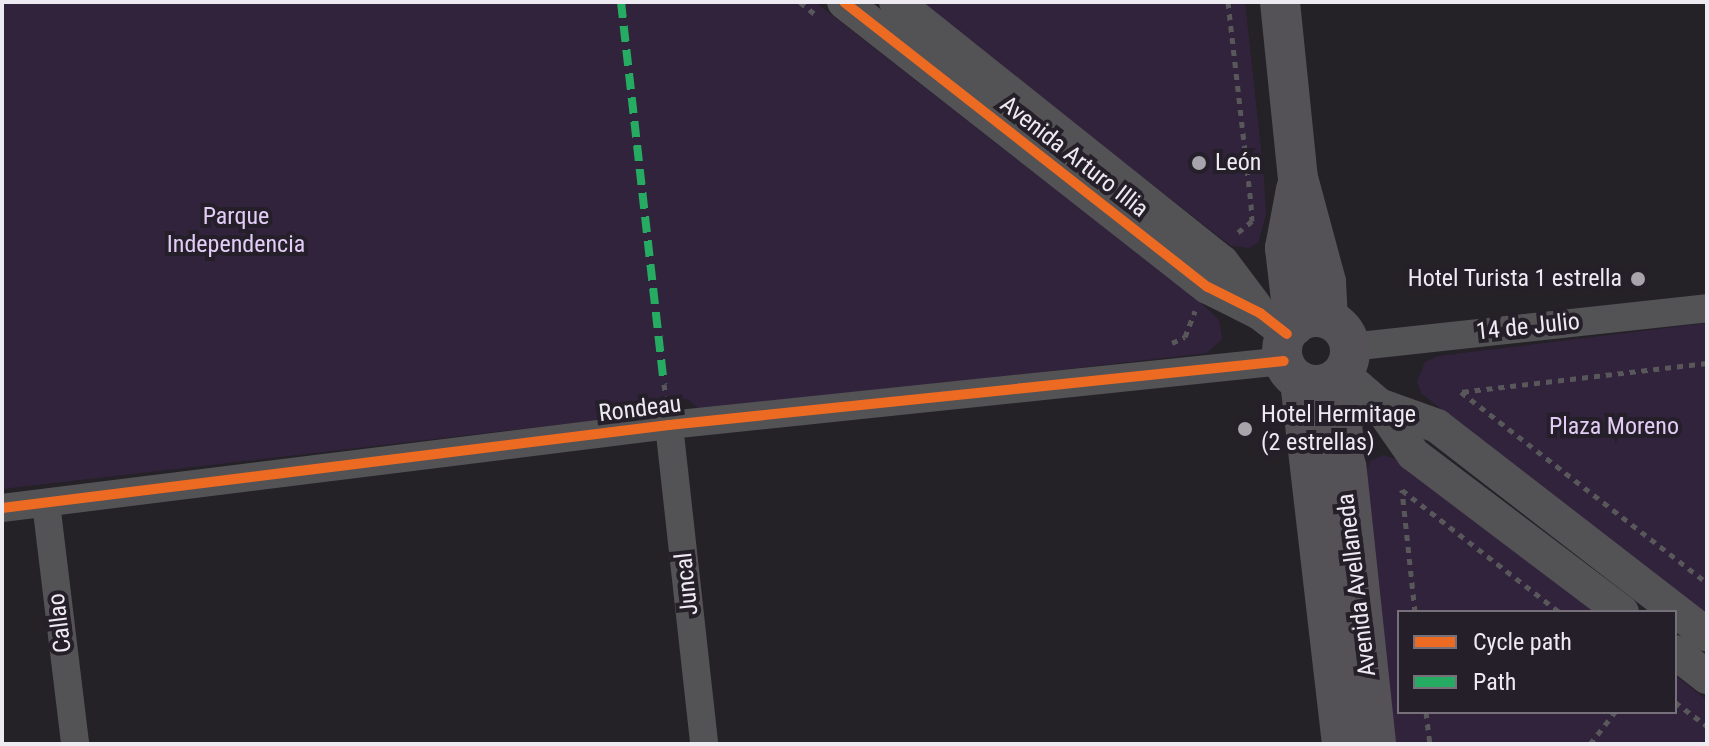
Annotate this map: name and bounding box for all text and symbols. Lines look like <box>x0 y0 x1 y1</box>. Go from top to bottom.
street label: Avenida Arturo Illia <box>994 90 1154 224</box>
place label: León <box>1215 149 1261 177</box>
marker: León <box>1190 154 1208 172</box>
park label: Parque Independencia <box>167 203 305 259</box>
place label: Hotel Turista 1 estrella <box>1407 265 1622 293</box>
marker: Hotel Turista 1 estrella <box>1629 270 1647 288</box>
street label: 14 de Julio <box>1475 307 1581 347</box>
street label: Rondeau <box>597 390 683 428</box>
place label: Hotel Hermitage (2 estrellas) <box>1261 401 1416 457</box>
park label: Plaza Moreno <box>1549 413 1679 441</box>
marker: Hotel Hermitage (2 estrellas) <box>1236 420 1254 438</box>
street label: Avenida Avellaneda <box>1331 492 1383 678</box>
street label: Juncal <box>669 551 705 617</box>
street label: Callao <box>42 592 78 654</box>
legend <box>1397 610 1677 714</box>
text: Cycle path <box>1473 628 1572 656</box>
text: Path <box>1473 668 1516 696</box>

